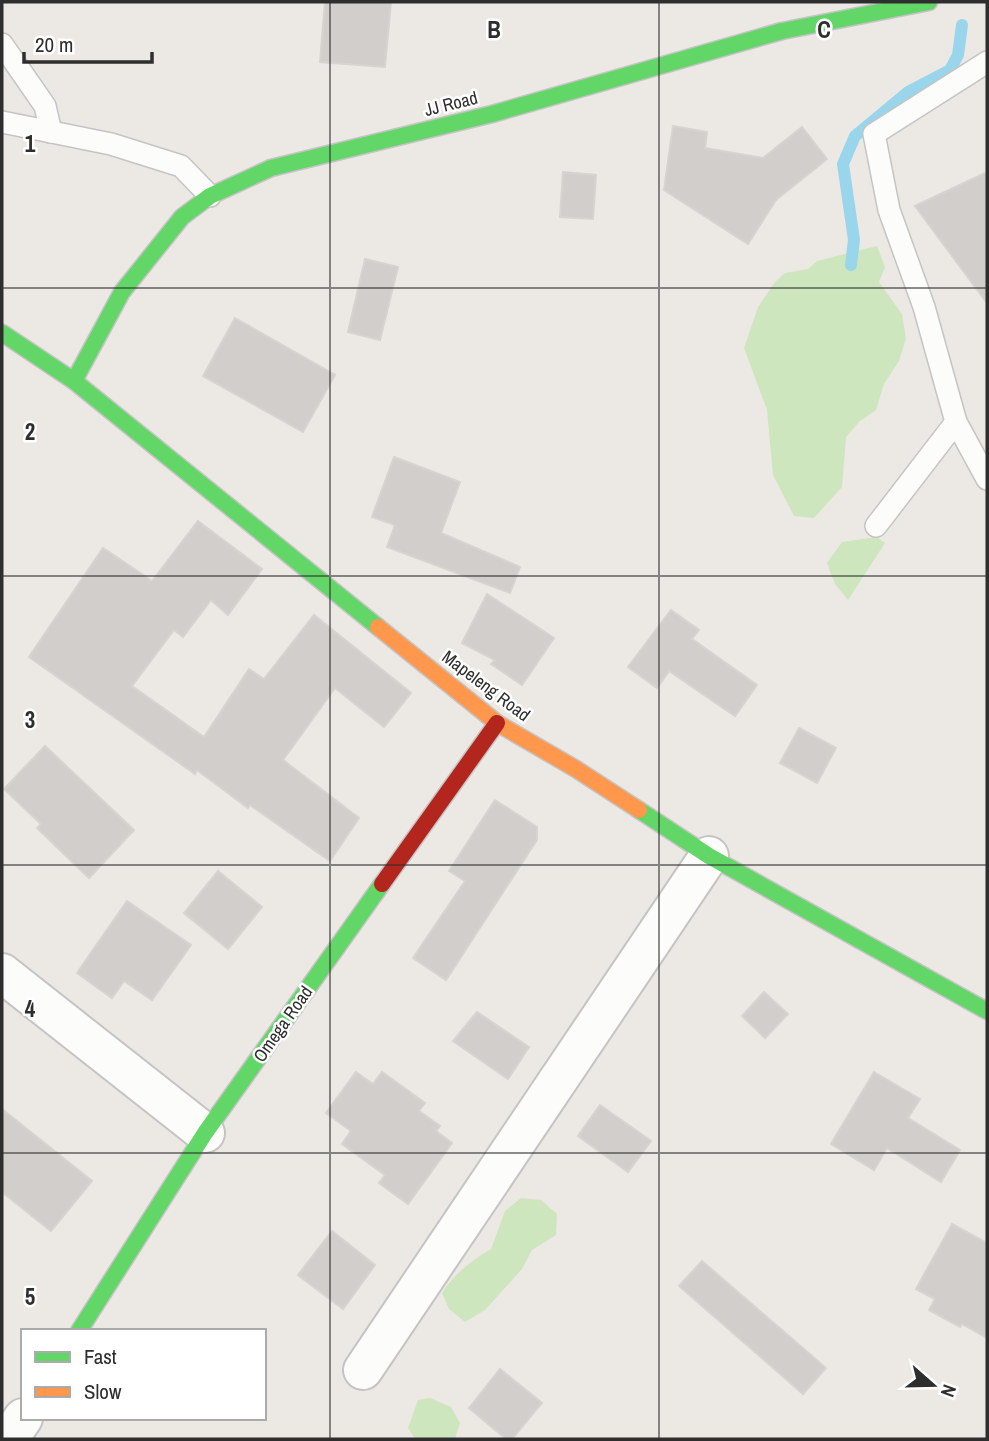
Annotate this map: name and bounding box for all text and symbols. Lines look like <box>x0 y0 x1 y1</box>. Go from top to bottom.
text: B <box>487 14 501 45</box>
text: C <box>817 14 831 45</box>
scale bar <box>24 21 152 65</box>
text: 20 m <box>35 30 73 59</box>
street label: JJ Road <box>422 85 480 122</box>
text: 1 <box>25 128 36 159</box>
text: 2 <box>25 416 35 447</box>
street label: Mapeleng Road <box>437 644 535 727</box>
text: 3 <box>25 704 35 735</box>
street label: Omega Road <box>247 981 318 1067</box>
text: 4 <box>25 993 36 1024</box>
text: 5 <box>25 1281 35 1312</box>
legend <box>21 1329 266 1420</box>
text: Fast <box>84 1342 117 1371</box>
north arrow <box>898 1350 968 1420</box>
text: Slow <box>84 1377 122 1406</box>
text: N <box>935 1381 963 1401</box>

